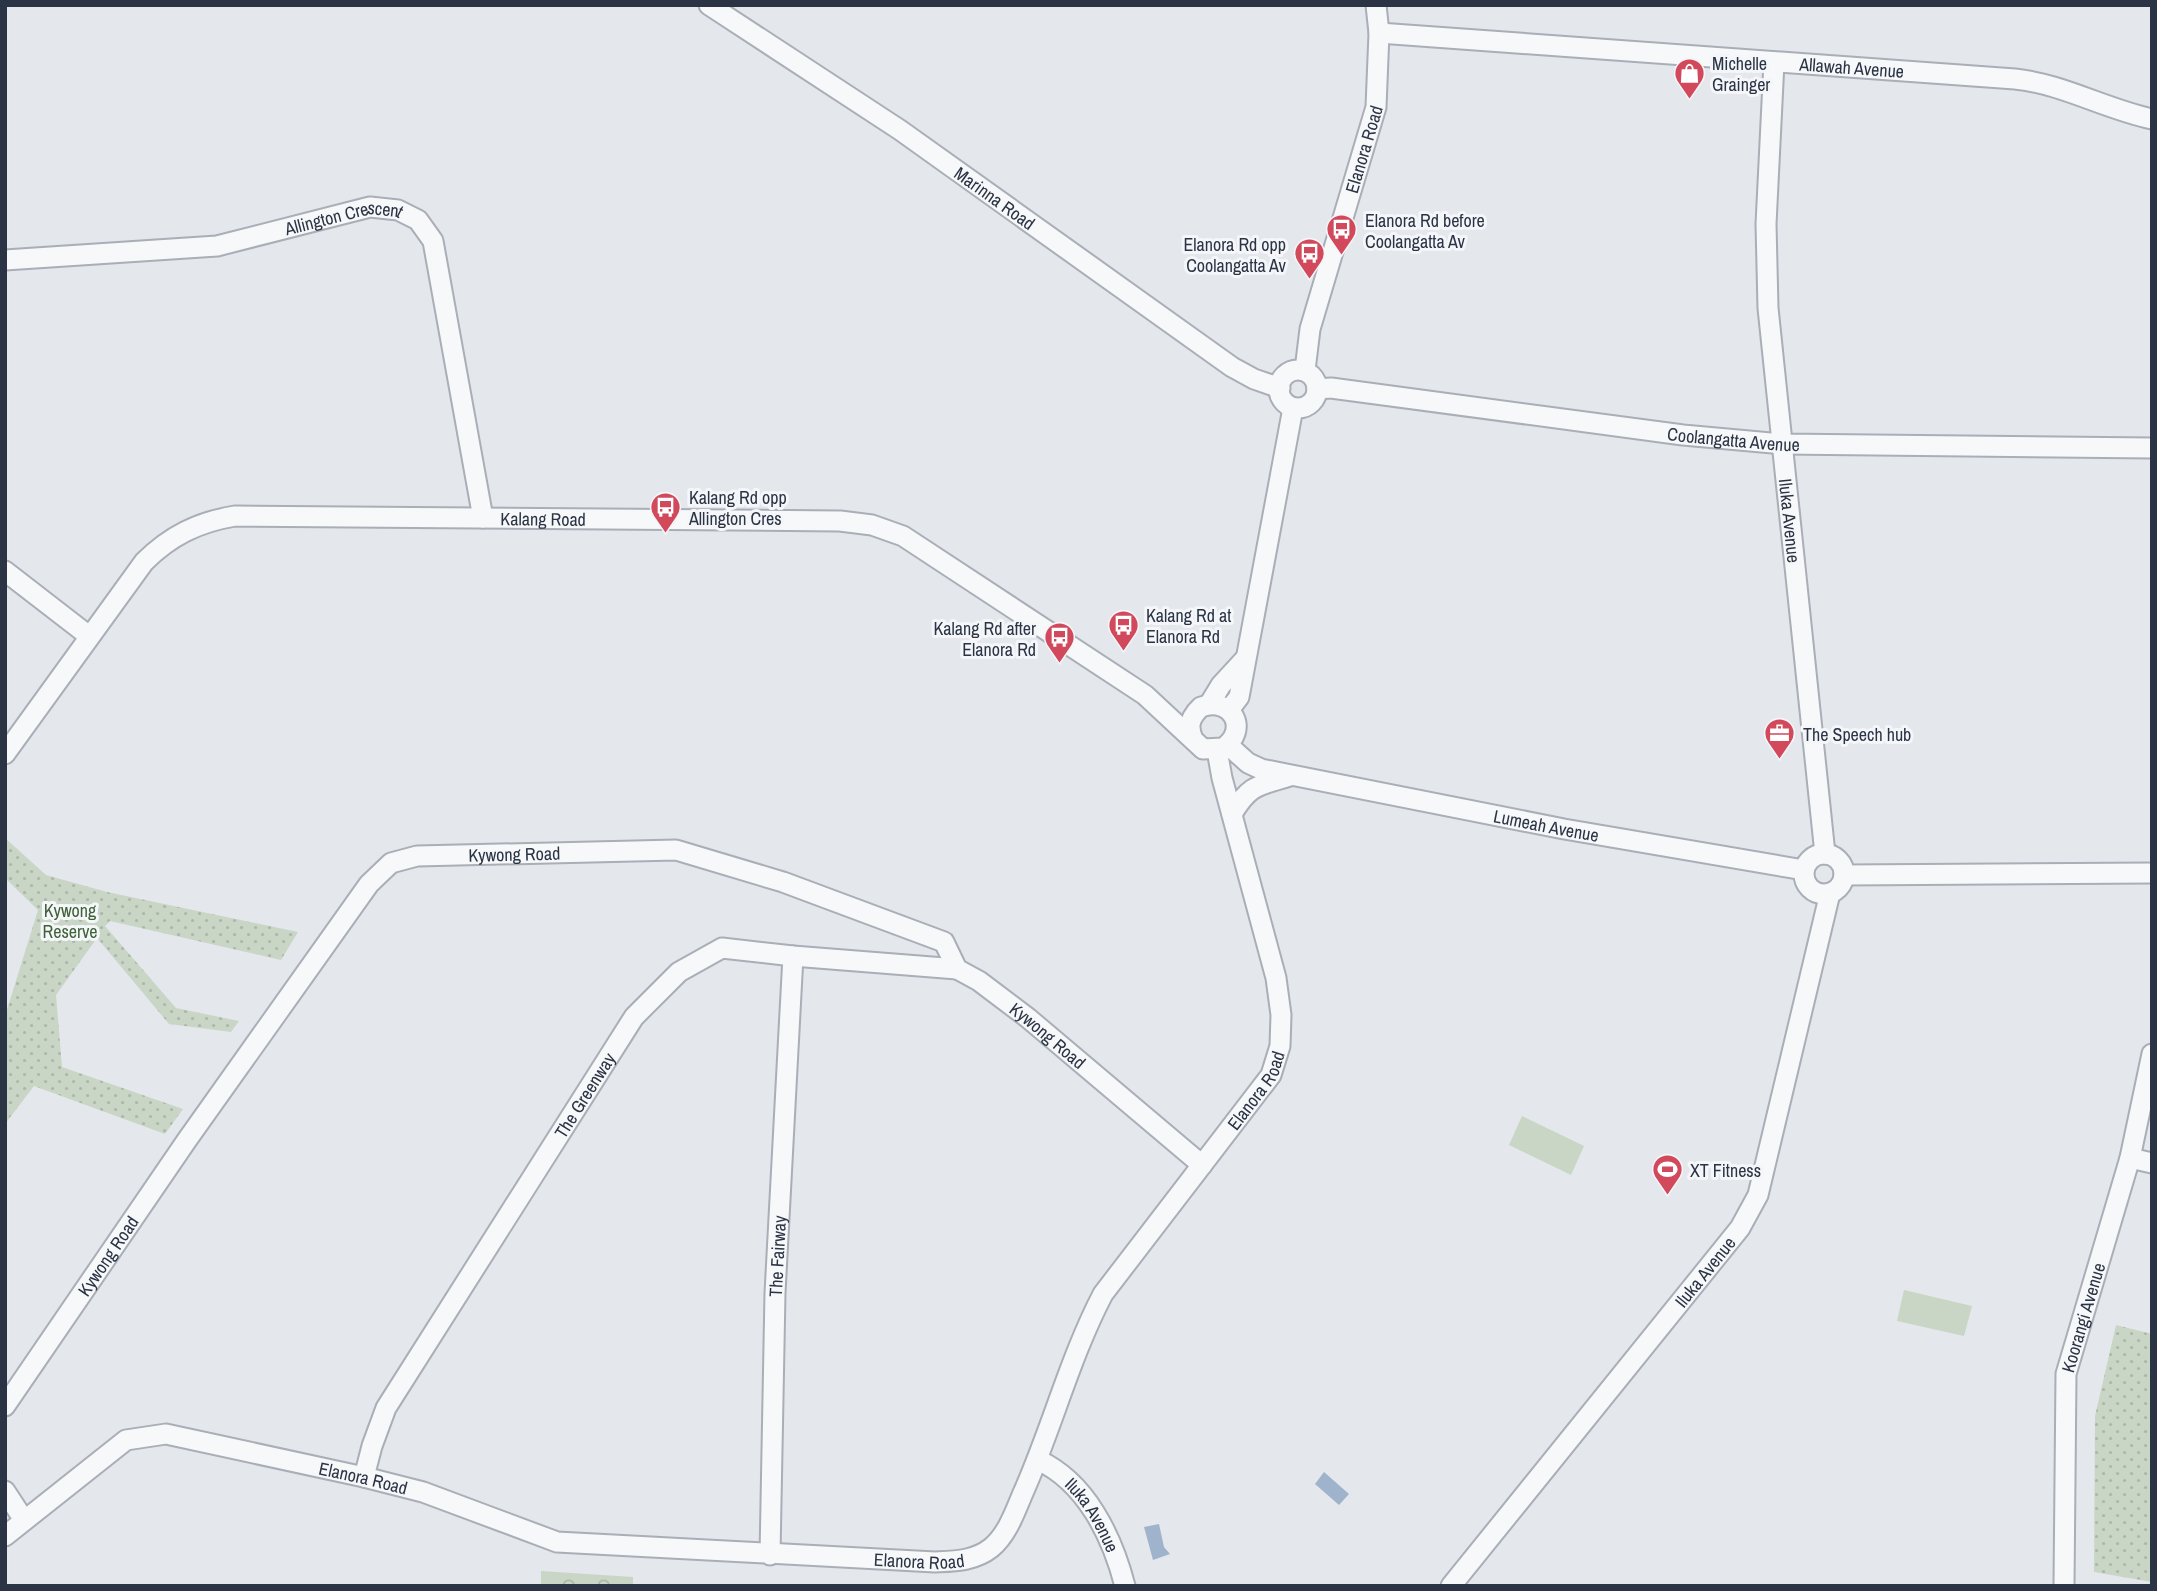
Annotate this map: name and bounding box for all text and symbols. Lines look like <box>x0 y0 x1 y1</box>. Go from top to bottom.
place label: Michelle Grainger <box>1712 51 1770 97</box>
street label: Allawah Avenue <box>1798 51 1905 83</box>
shop icon: Michelle Grainger <box>1672 56 1706 100</box>
street label: Elanora Road <box>1339 102 1388 196</box>
street label: Marinna Road <box>950 160 1040 235</box>
street label: Allington Crescent <box>281 194 408 241</box>
place label: Elanora Rd before Coolangatta Av <box>1365 208 1485 254</box>
bus stop icon: Elanora Rd before Coolangatta Av <box>1325 213 1359 257</box>
place label: Elanora Rd opp Coolangatta Av <box>1183 232 1287 278</box>
bus stop icon: Elanora Rd opp Coolangatta Av <box>1292 237 1326 281</box>
street label: Coolangatta Avenue <box>1666 421 1800 457</box>
street label: Iluka Avenue <box>1773 477 1807 564</box>
place label: Kalang Rd opp Allington Cres <box>688 485 787 531</box>
bus stop icon: Kalang Rd opp Allington Cres <box>649 490 683 534</box>
street label: Kalang Road <box>500 506 586 531</box>
place label: Kalang Rd at Elanora Rd <box>1146 603 1231 649</box>
bus stop icon: Kalang Rd at Elanora Rd <box>1106 608 1140 652</box>
place label: Kalang Rd after Elanora Rd <box>933 616 1036 662</box>
bus stop icon: Kalang Rd after Elanora Rd <box>1042 621 1076 665</box>
office icon: The Speech hub <box>1763 717 1797 761</box>
place label: The Speech hub <box>1803 722 1911 747</box>
street label: Lumeah Avenue <box>1492 803 1601 847</box>
street label: Kywong Road <box>468 840 560 867</box>
park label: Kywong Reserve <box>43 898 97 944</box>
street label: Kywong Road <box>1005 996 1091 1074</box>
street label: The Greenway <box>548 1047 621 1143</box>
street label: Elanora Road <box>1221 1048 1290 1135</box>
sports icon: XT Fitness <box>1650 1153 1684 1197</box>
place label: XT Fitness <box>1690 1158 1761 1183</box>
street label: Kywong Road <box>71 1211 144 1301</box>
street label: The Fairway <box>762 1214 792 1297</box>
street label: Iluka Avenue <box>1669 1231 1741 1312</box>
street label: Koorangi Avenue <box>2055 1260 2111 1375</box>
street label: Elanora Road <box>317 1455 410 1500</box>
street label: Iluka Avenue <box>1060 1471 1125 1556</box>
street label: Elanora Road <box>873 1546 966 1575</box>

